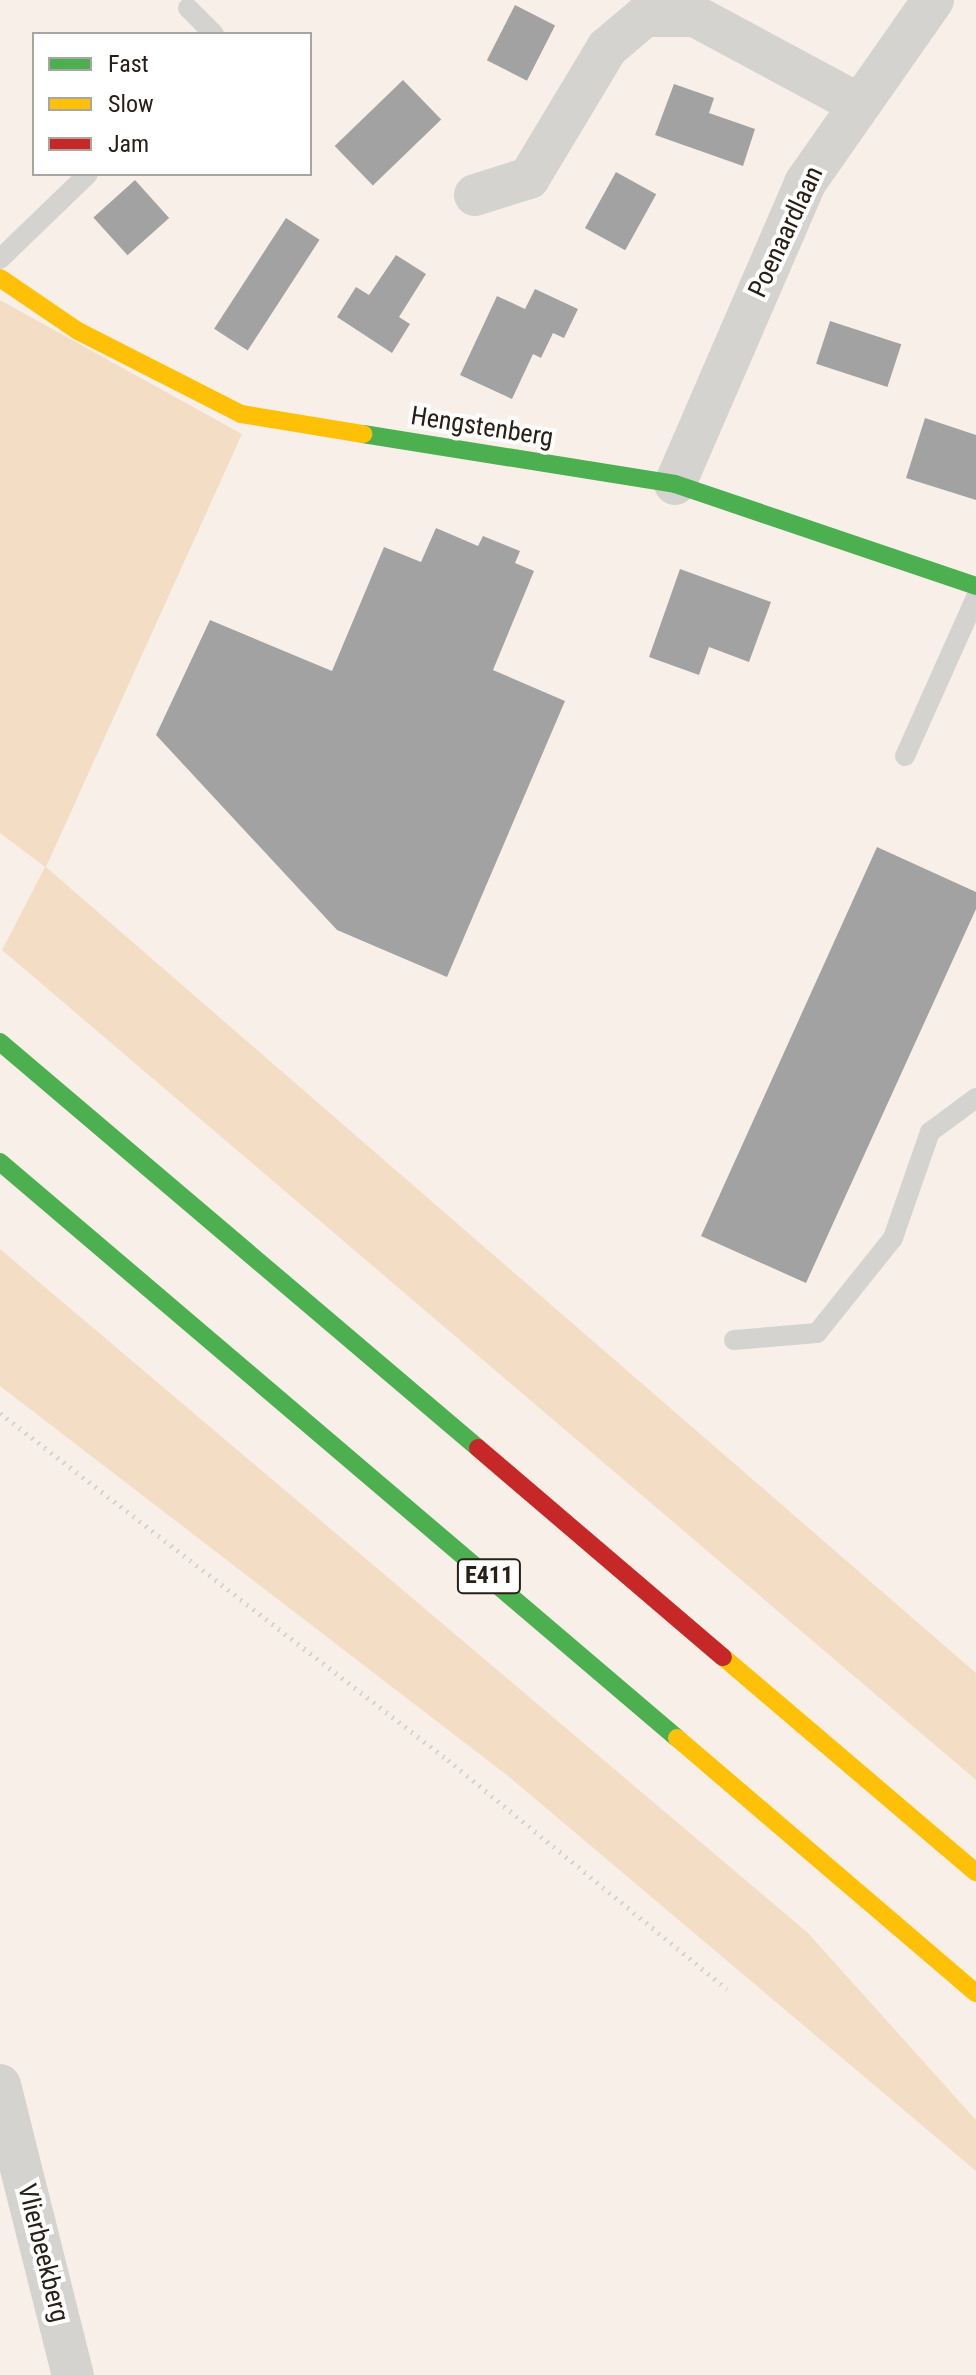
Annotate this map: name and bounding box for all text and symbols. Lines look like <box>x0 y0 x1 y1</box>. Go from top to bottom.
legend <box>32 32 312 176</box>
text: Fast <box>108 50 149 78</box>
text: Slow <box>108 90 154 118</box>
text: Jam <box>108 130 149 158</box>
street label: Poenaardlaan <box>742 161 830 303</box>
street label: Hengstenberg <box>409 400 555 454</box>
road number: E411 <box>455 1556 523 1596</box>
street label: Vlierbeekberg <box>11 2181 75 2325</box>

